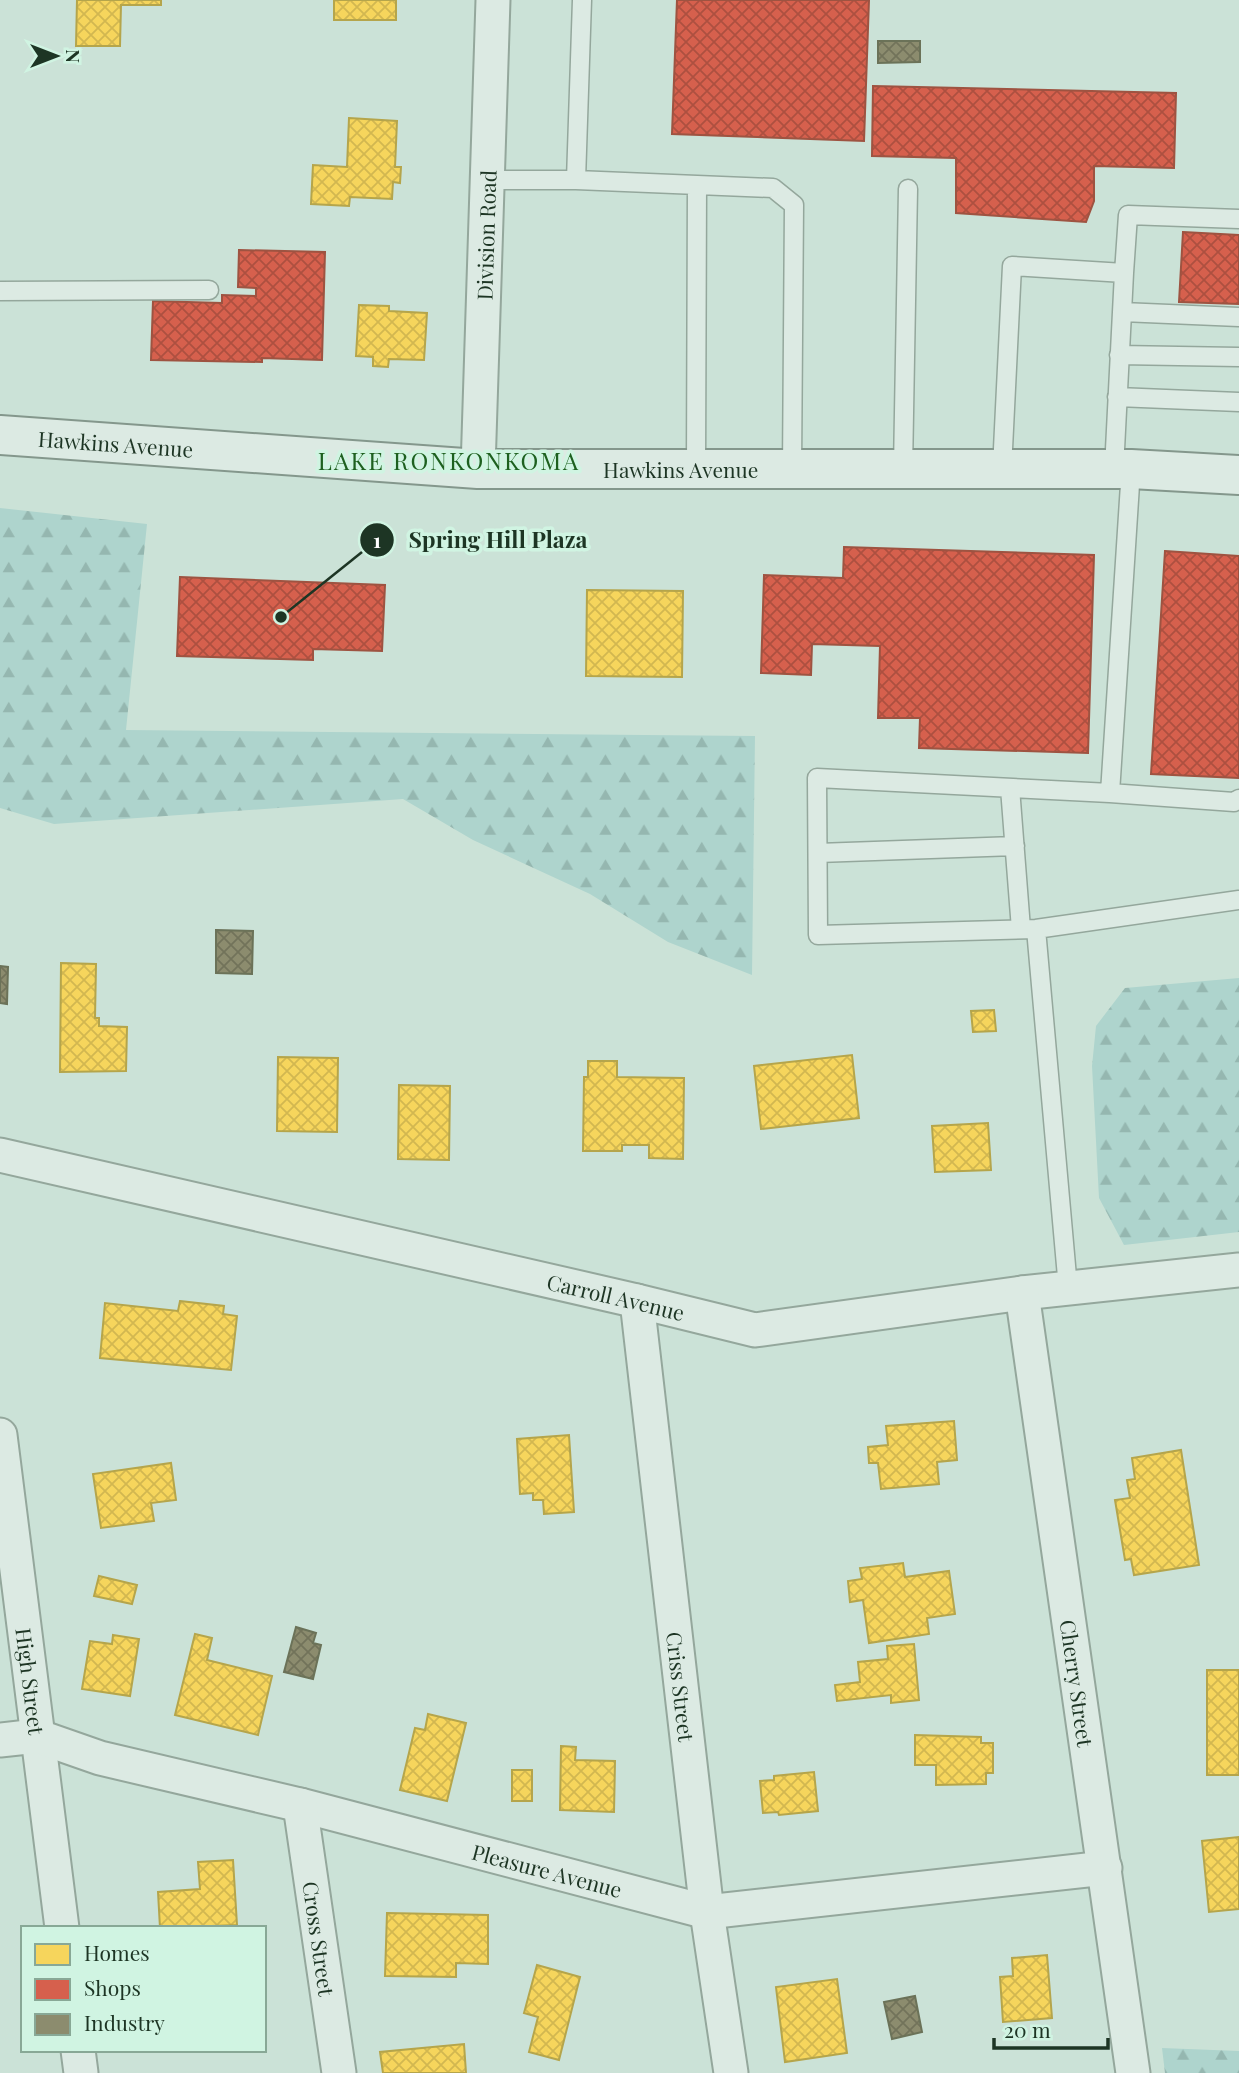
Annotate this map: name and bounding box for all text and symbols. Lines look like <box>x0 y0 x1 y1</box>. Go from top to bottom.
north arrow <box>21 21 91 91</box>
text: N <box>61 49 87 63</box>
street label: Division Road <box>469 169 502 301</box>
street label: Hawkins Avenue <box>37 424 194 463</box>
district label: LAKE RONKONKOMA <box>318 444 580 476</box>
street label: Hawkins Avenue <box>603 455 758 483</box>
callout: Spring Hill Plaza <box>360 518 602 562</box>
text: Spring Hill Plaza <box>408 523 588 554</box>
text: 1 <box>373 525 381 553</box>
street label: Carroll Avenue <box>544 1267 688 1326</box>
street label: Cherry Street <box>1055 1618 1100 1749</box>
street label: High Street <box>10 1626 52 1737</box>
street label: Criss Street <box>661 1630 701 1743</box>
street label: Pleasure Avenue <box>469 1837 625 1903</box>
street label: Cross Street <box>297 1879 342 1998</box>
legend <box>21 1926 266 2052</box>
text: Homes <box>84 1938 150 1966</box>
text: Shops <box>84 1973 141 2001</box>
scale bar <box>994 2007 1108 2050</box>
text: Industry <box>84 2008 165 2036</box>
text: 20 m <box>1004 2015 1051 2043</box>

